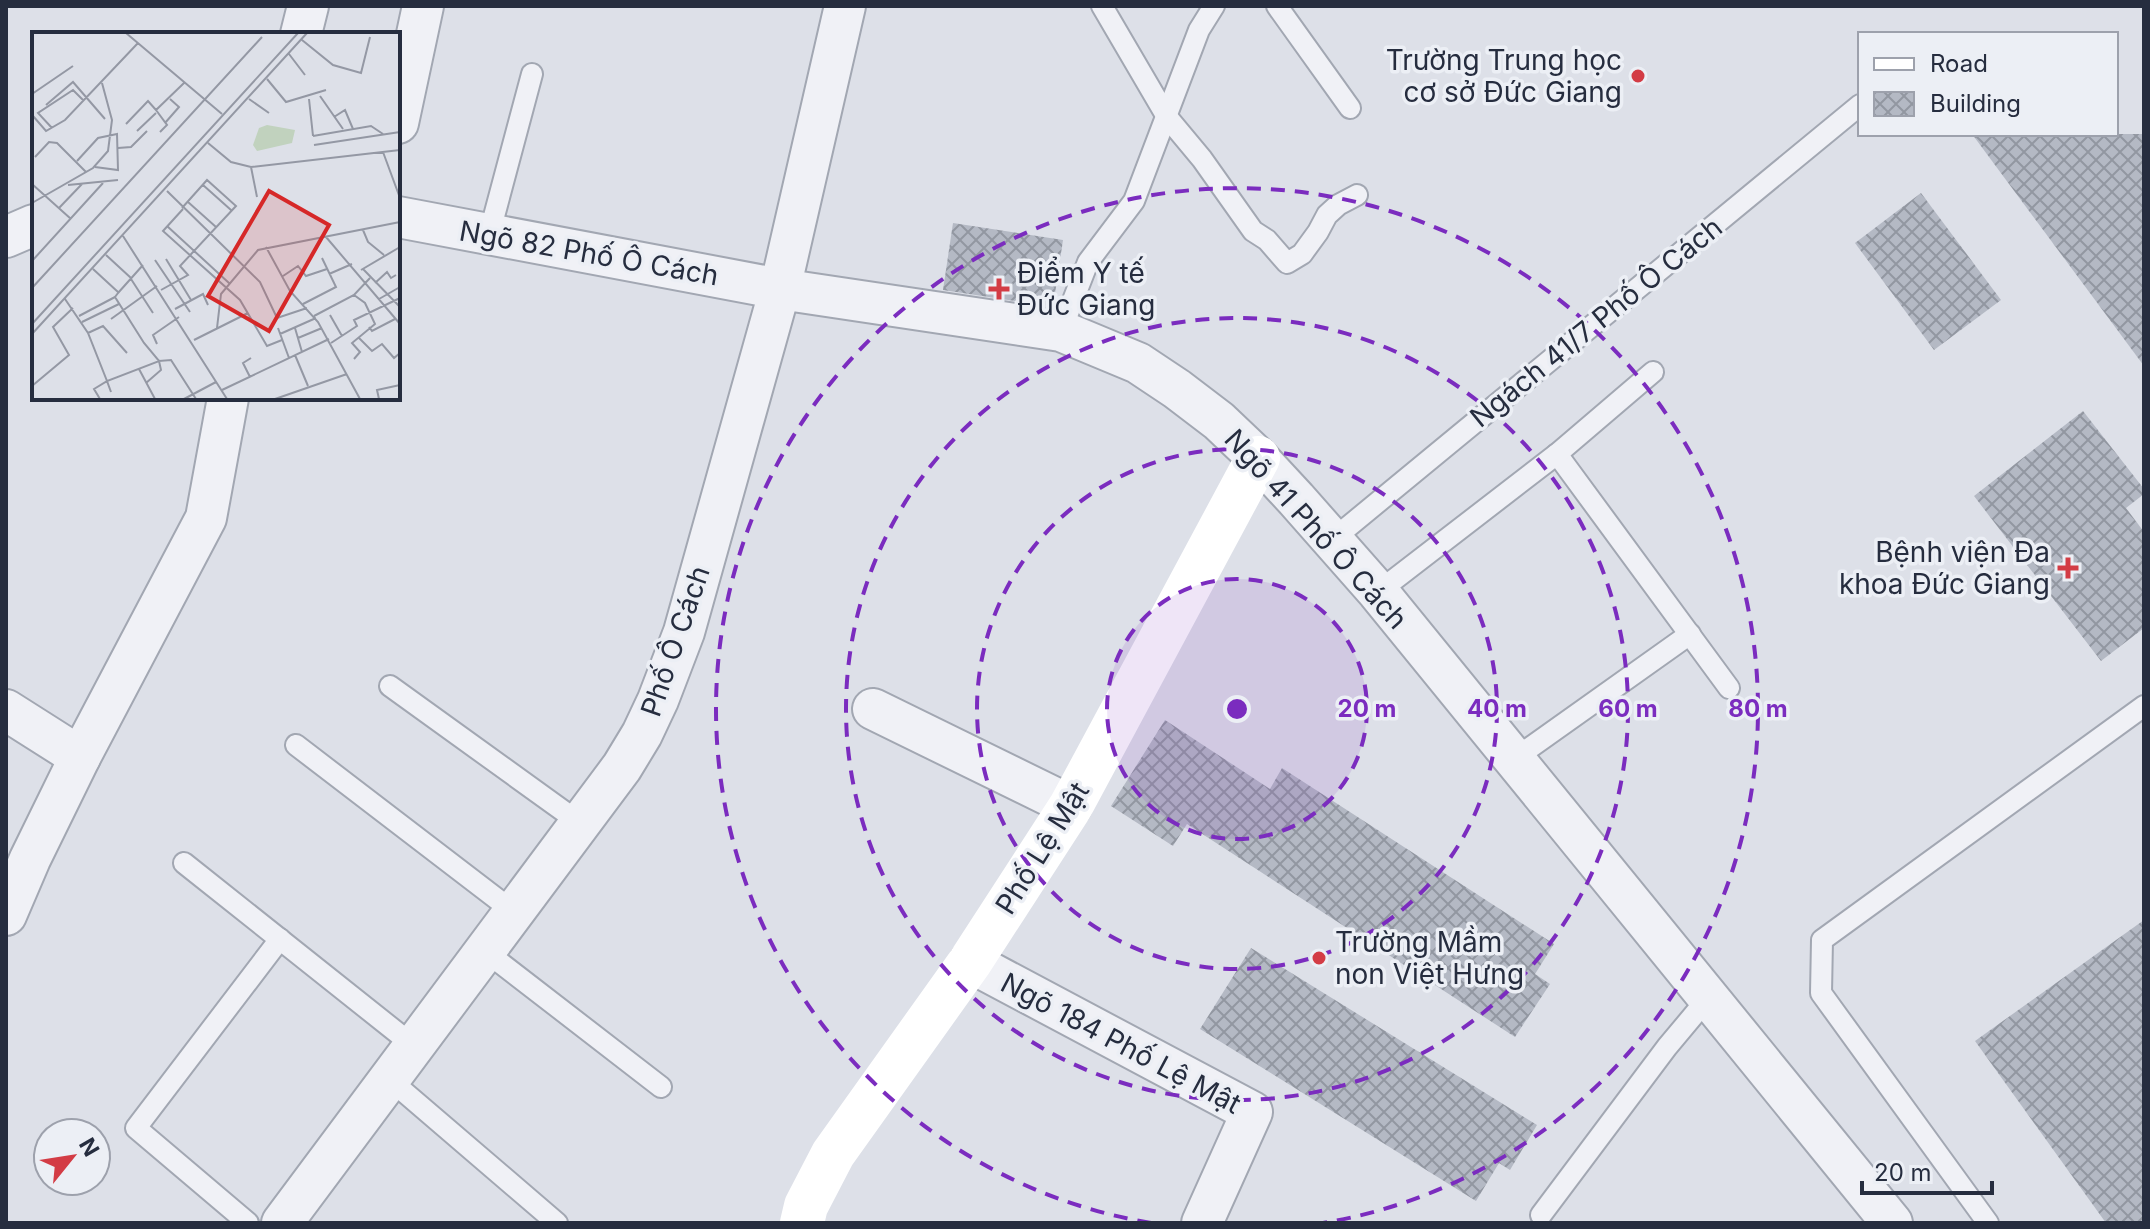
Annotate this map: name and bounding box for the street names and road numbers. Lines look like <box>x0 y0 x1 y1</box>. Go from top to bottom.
street label: Ngách 41/7 Phố Ô Cách <box>1463 210 1729 434</box>
street label: Ngõ 82 Phố Ô Cách <box>457 213 721 293</box>
street label: Ngõ 41 Phố Ô Cách <box>1217 422 1415 636</box>
street label: Phố Ô Cách <box>633 561 717 721</box>
street label: Phố Lệ Mật <box>988 776 1096 920</box>
street label: Ngõ 184 Phố Lệ Mật <box>995 965 1247 1121</box>

